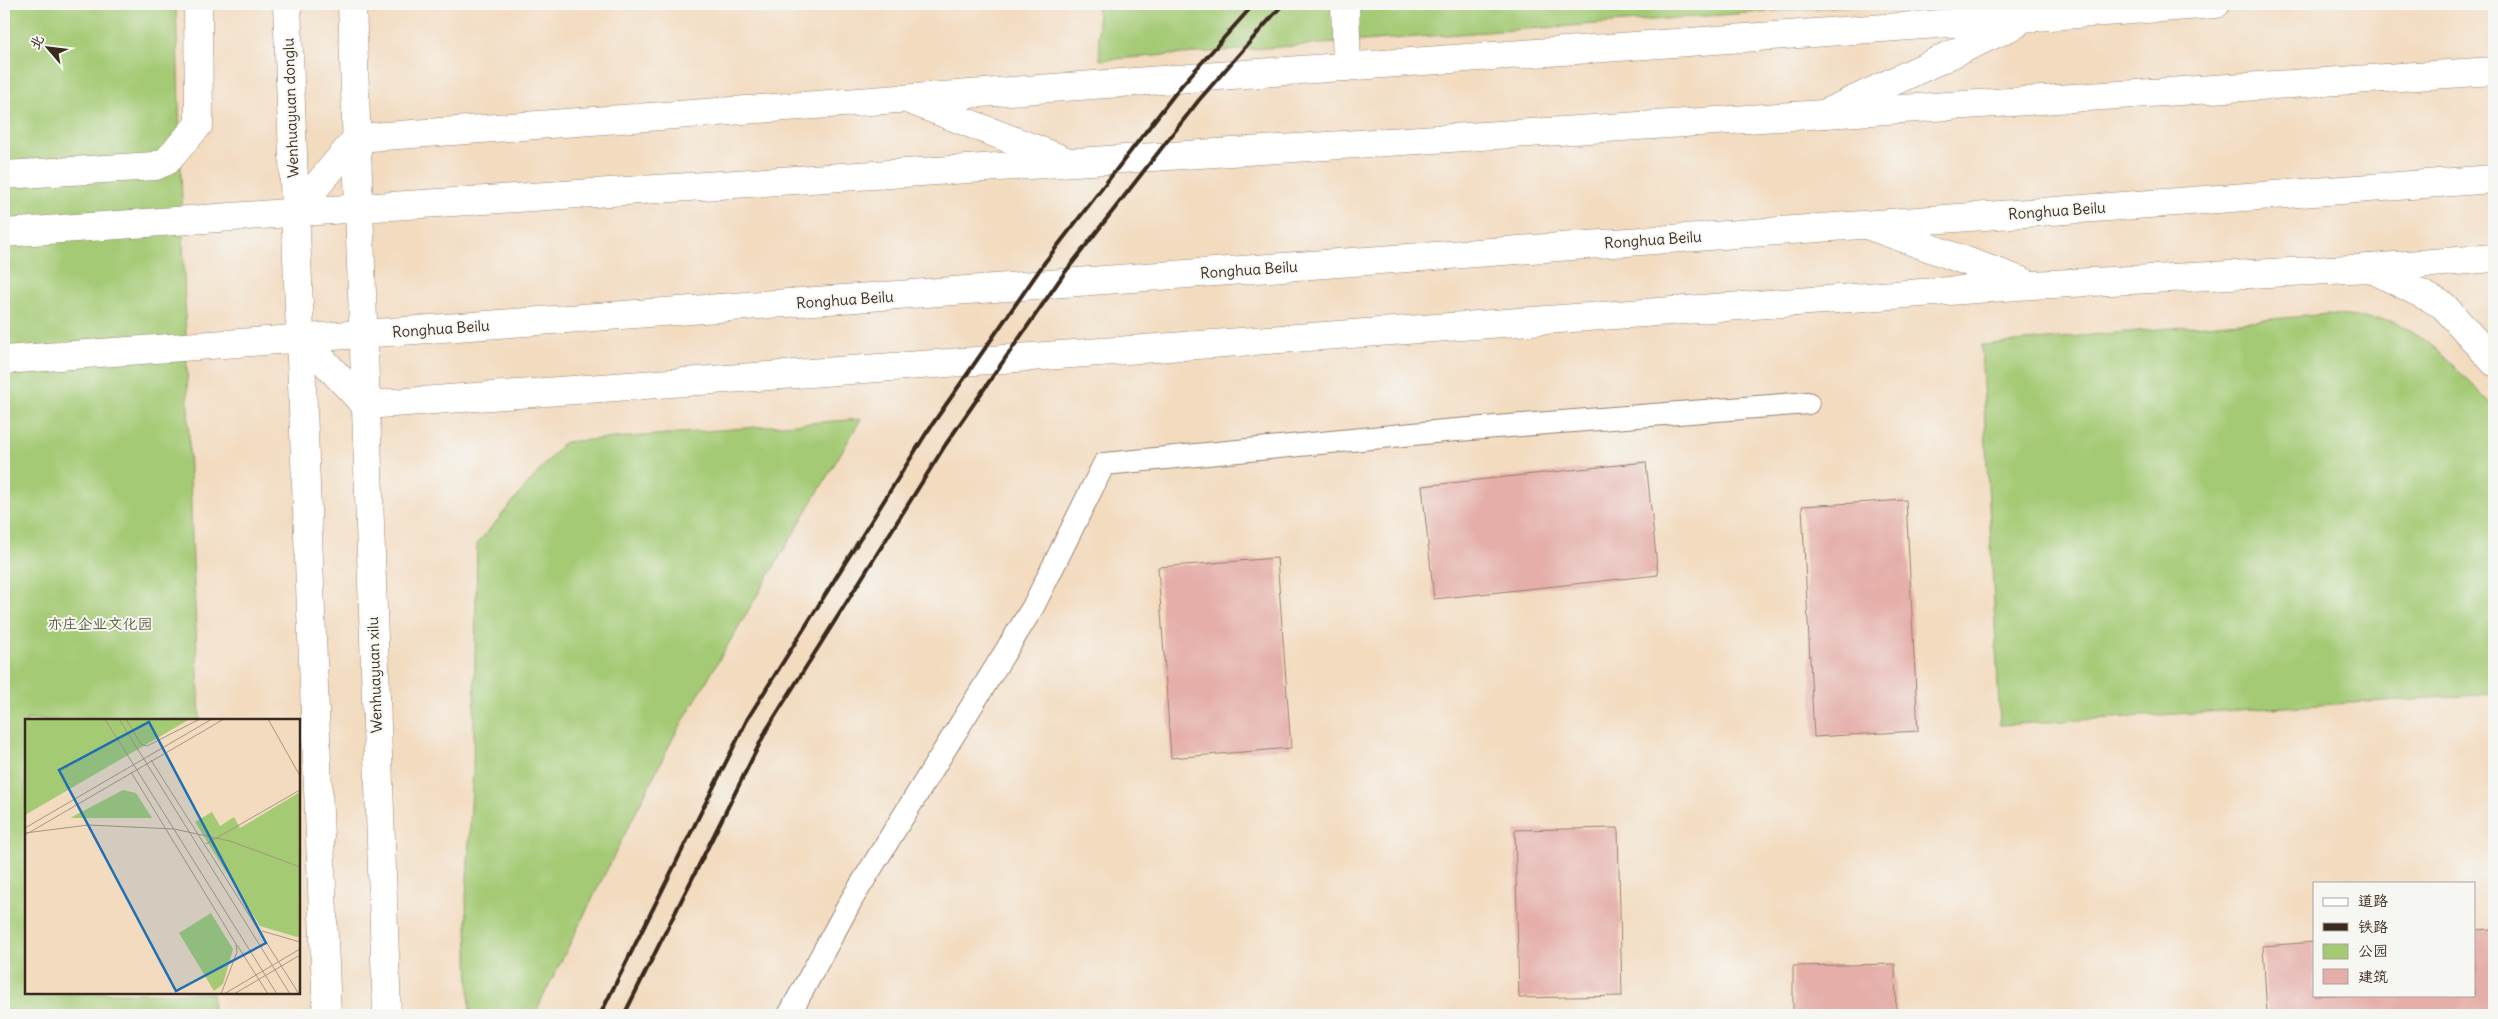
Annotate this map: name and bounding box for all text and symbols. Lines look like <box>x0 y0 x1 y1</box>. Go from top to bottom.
north arrow <box>22 22 72 72</box>
text: 北 <box>25 31 48 52</box>
street label: Wenhuayuan donglu <box>279 37 302 178</box>
street label: Ronghua Beilu <box>2008 198 2107 223</box>
street label: Ronghua Beilu <box>1604 227 1703 252</box>
street label: Ronghua Beilu <box>1200 257 1299 282</box>
street label: Ronghua Beilu <box>796 287 895 312</box>
street label: Ronghua Beilu <box>392 316 491 341</box>
park label: 亦庄企业文化园 <box>47 614 153 633</box>
street label: Wenhuayuan xilu <box>363 616 386 734</box>
inset map <box>25 719 300 994</box>
legend <box>2313 882 2476 996</box>
text: 道路 <box>2358 891 2388 910</box>
text: 铁路 <box>2358 917 2388 936</box>
text: 公园 <box>2358 941 2388 960</box>
text: 建筑 <box>2358 967 2388 986</box>

